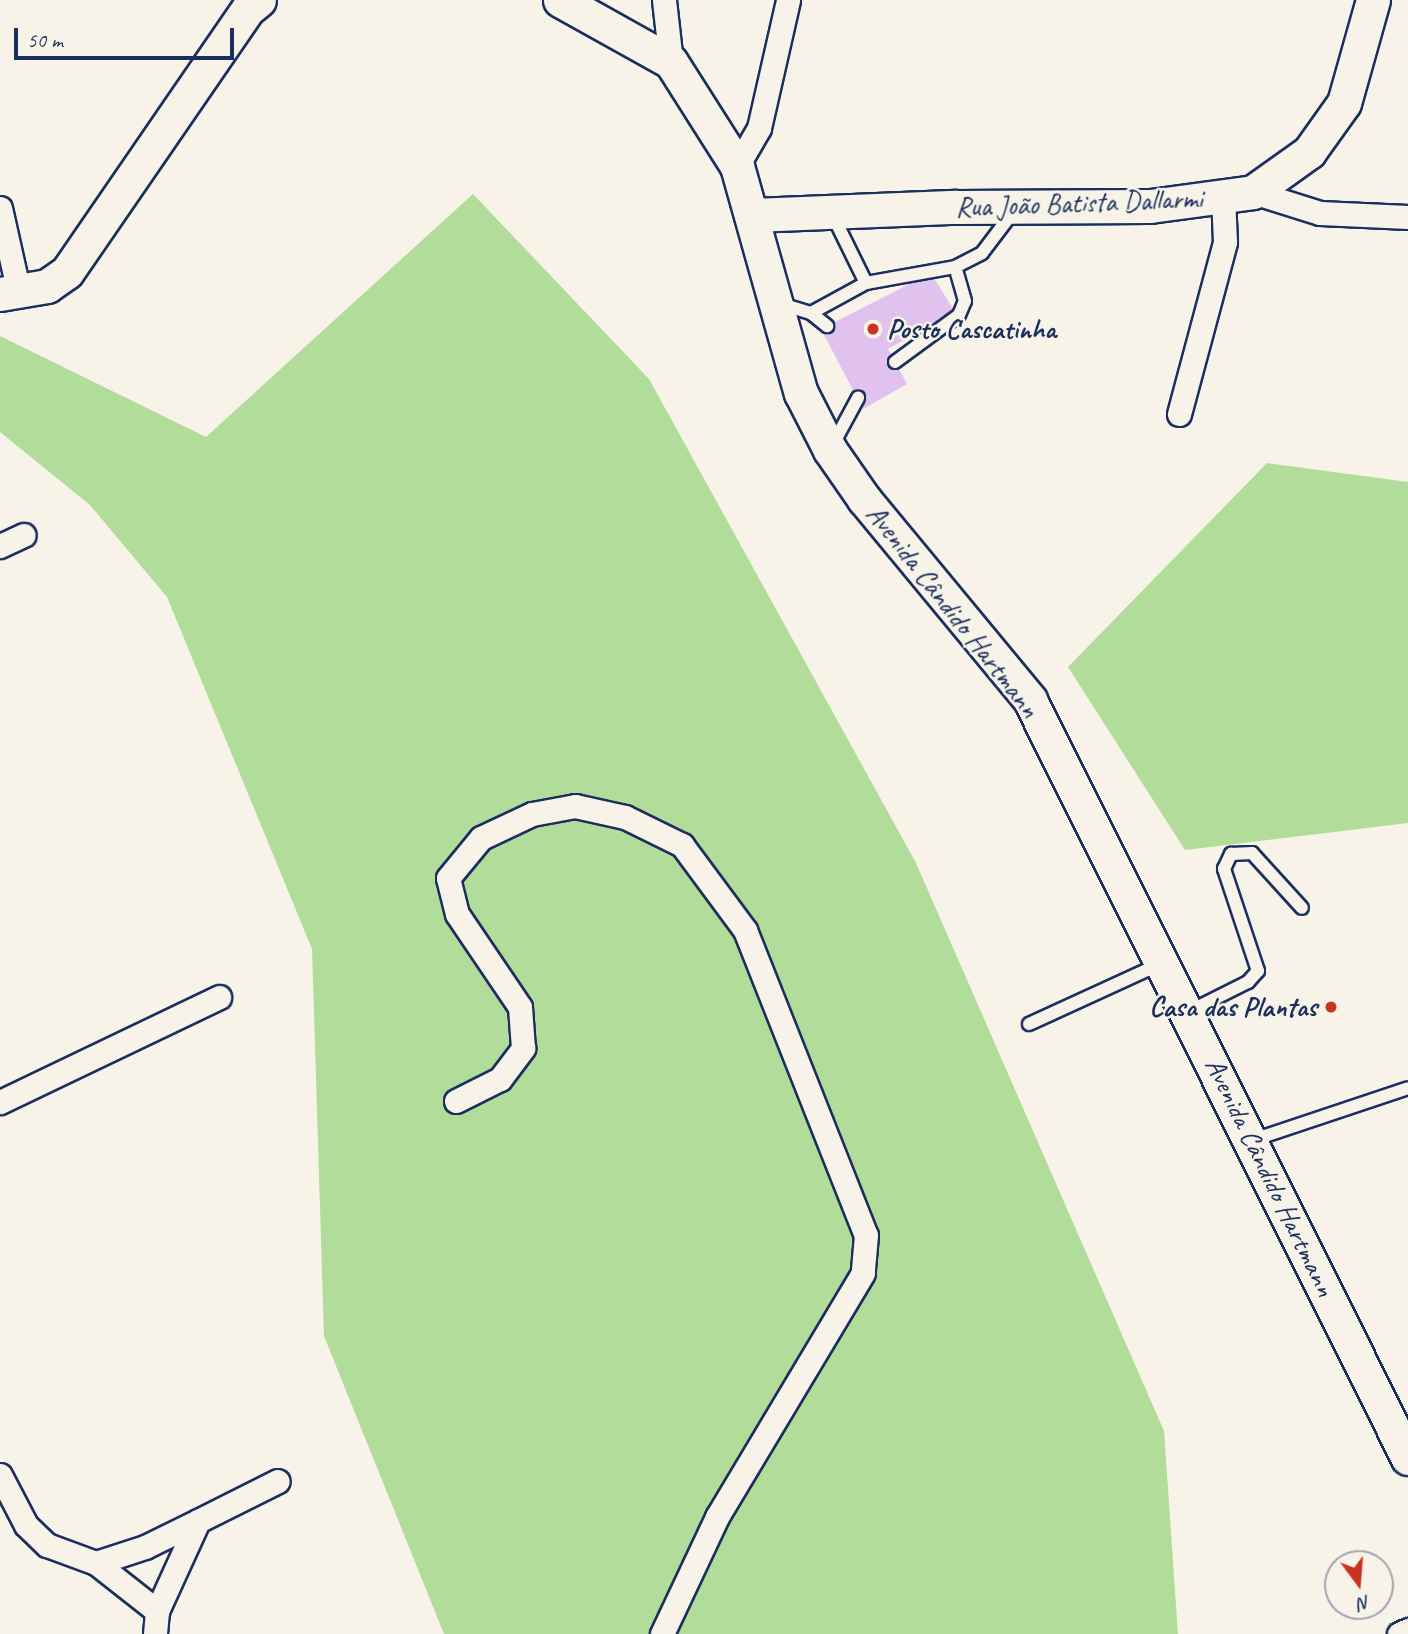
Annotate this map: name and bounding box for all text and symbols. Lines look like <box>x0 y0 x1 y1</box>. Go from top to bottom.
scale bar <box>18 14 238 58</box>
text: 50 m <box>27 27 63 53</box>
street label: Rua João Batista Dallarmi <box>954 182 1204 224</box>
place label: Posto Cascatinha <box>887 312 1056 346</box>
marker: Posto Cascatinha <box>865 321 881 337</box>
street label: Avenida Cândido Hartmann <box>859 498 1047 724</box>
place label: Casa das Plantas <box>1149 990 1317 1024</box>
marker: Casa das Plantas <box>1323 999 1339 1015</box>
street label: Avenida Cândido Hartmann <box>1198 1052 1342 1302</box>
north arrow <box>1324 1550 1394 1620</box>
text: N <box>1355 1590 1373 1616</box>

